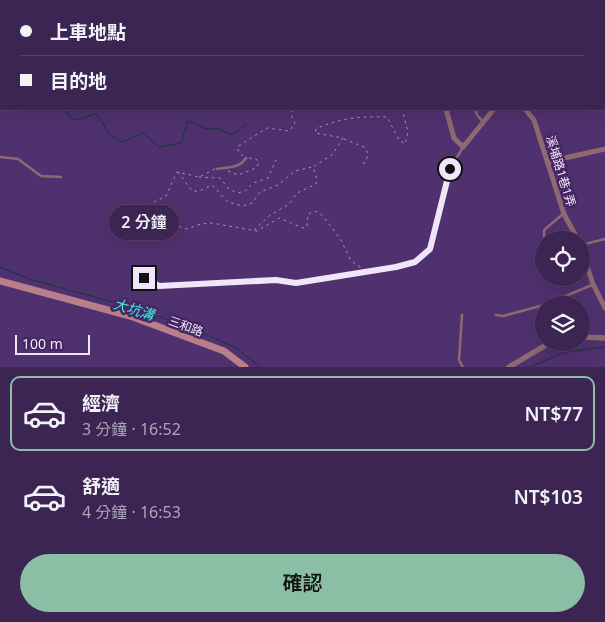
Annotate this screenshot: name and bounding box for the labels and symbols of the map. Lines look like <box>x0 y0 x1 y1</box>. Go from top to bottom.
street label: 溪埔路1巷1弄 <box>542 133 580 209</box>
route start <box>439 158 461 180</box>
callout: 2 分鐘 <box>109 206 179 240</box>
route end <box>133 267 155 289</box>
water label: 大坑溝 <box>111 294 159 325</box>
street label: 三和路 <box>166 312 206 340</box>
scale bar <box>15 332 90 355</box>

